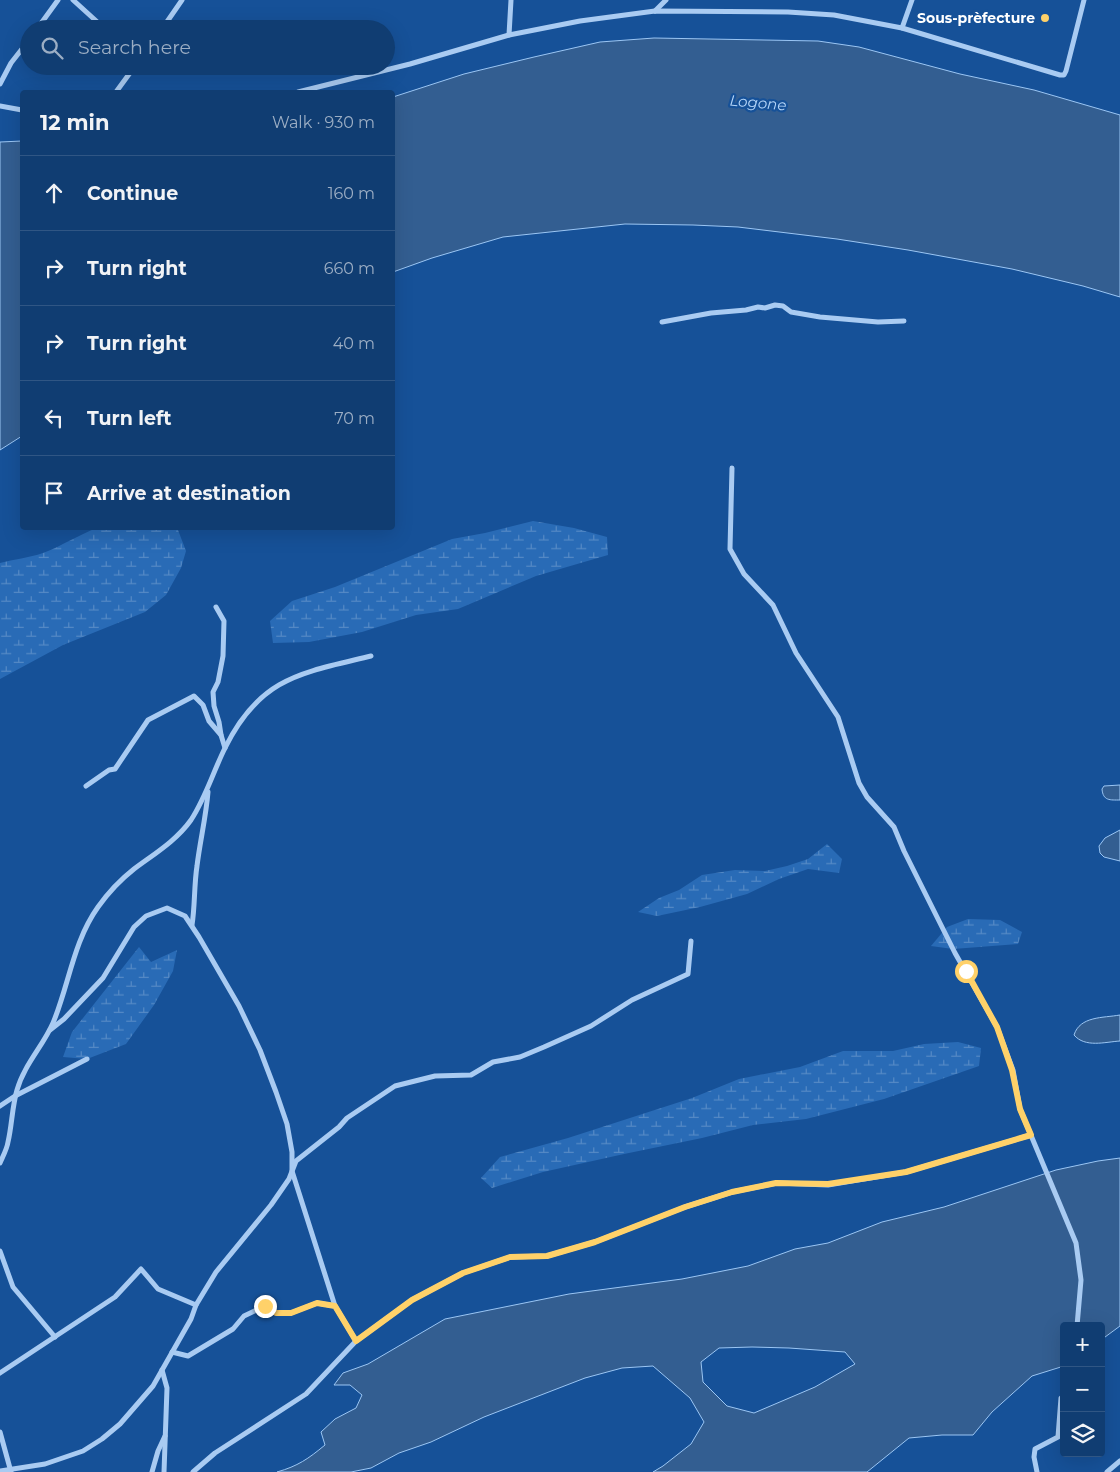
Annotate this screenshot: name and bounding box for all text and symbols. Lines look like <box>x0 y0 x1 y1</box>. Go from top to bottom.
place label: Sous-prèfecture <box>917 9 1035 27</box>
marker: Sous-prèfecture <box>1039 12 1051 24</box>
search box <box>20 20 395 75</box>
icon: search <box>38 34 66 62</box>
text: Search here <box>78 36 191 59</box>
water label: Logone <box>729 91 787 114</box>
text: 12 min <box>40 110 109 135</box>
text: Walk · 930 m <box>272 113 375 132</box>
icon: ahead <box>40 179 68 207</box>
text: Continue <box>87 182 178 205</box>
text: 160 m <box>328 184 375 203</box>
icon: right <box>40 254 68 282</box>
text: Turn right <box>87 257 187 280</box>
text: 660 m <box>324 259 375 278</box>
icon: right <box>40 329 68 357</box>
text: Turn right <box>87 332 187 355</box>
text: 40 m <box>333 334 375 353</box>
icon: left <box>40 404 68 432</box>
text: Turn left <box>87 407 172 430</box>
text: 70 m <box>334 409 375 428</box>
icon: arrive <box>40 479 68 507</box>
text: Arrive at destination <box>87 482 291 505</box>
route start <box>955 960 978 983</box>
route end <box>254 1295 277 1318</box>
map controls <box>1060 1322 1105 1457</box>
button: + <box>1060 1322 1105 1367</box>
button: − <box>1060 1367 1105 1412</box>
button: layers <box>1060 1412 1105 1457</box>

